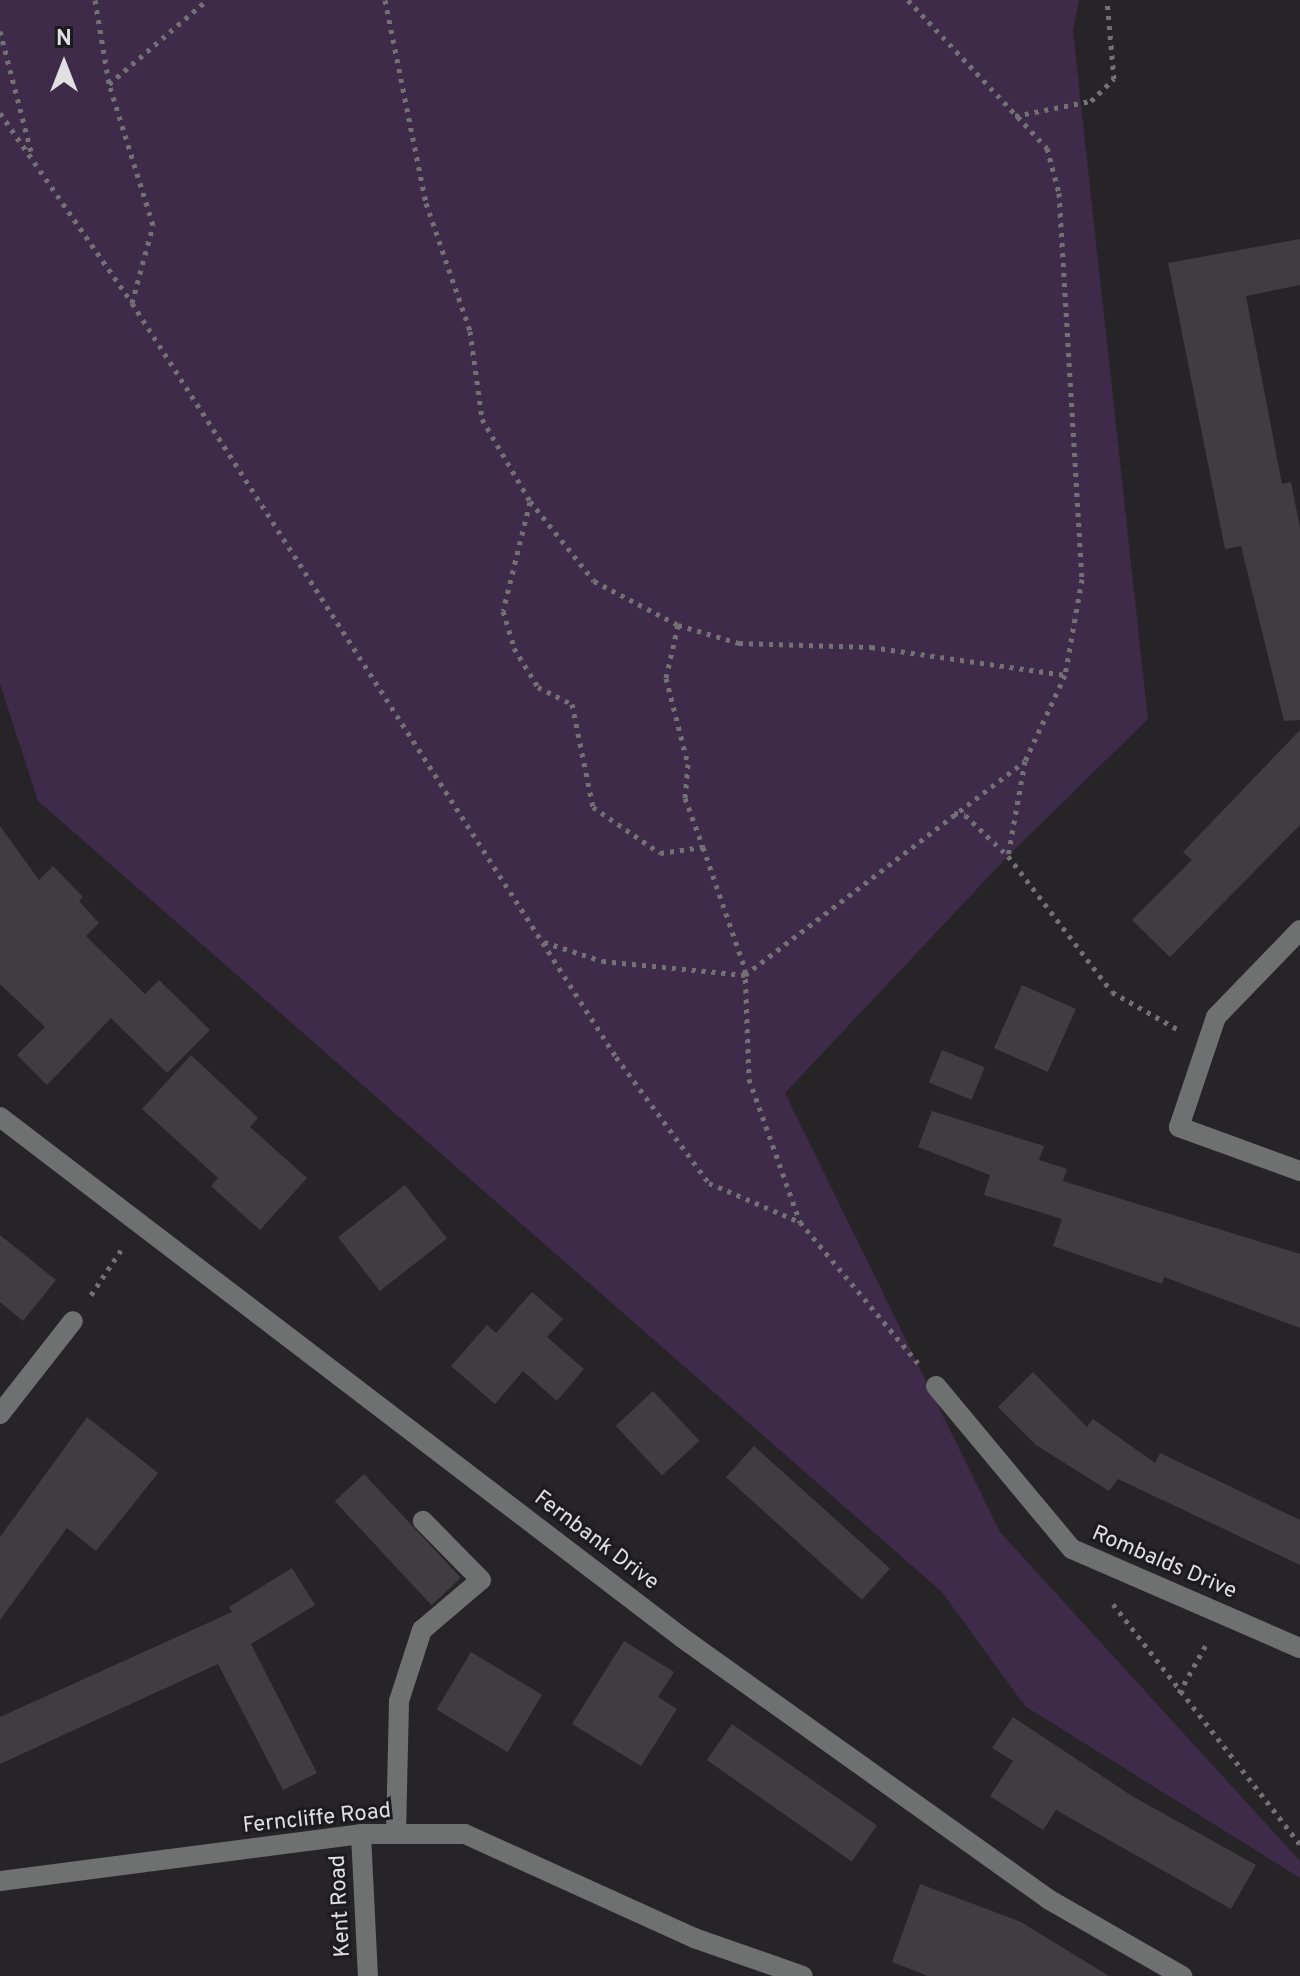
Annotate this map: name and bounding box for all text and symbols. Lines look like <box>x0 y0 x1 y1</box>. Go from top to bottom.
north arrow <box>24 24 104 104</box>
text: N <box>56 26 72 53</box>
street label: Fernbank Drive <box>528 1486 664 1596</box>
street label: Rombalds Drive <box>1088 1521 1240 1605</box>
street label: Ferncliffe Road <box>242 1798 392 1840</box>
street label: Kent Road <box>325 1854 357 1958</box>

